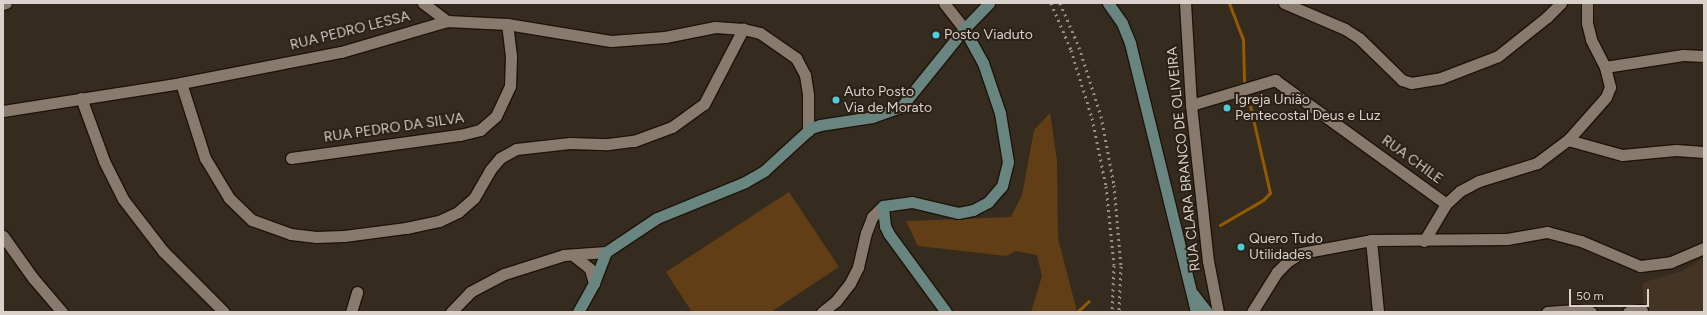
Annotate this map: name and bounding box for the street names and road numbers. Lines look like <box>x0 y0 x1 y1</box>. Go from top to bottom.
street label: RUA PEDRO LESSA <box>288 8 412 54</box>
street label: RUA CLARA BRANCO DE OLIVEIRA <box>1164 46 1204 272</box>
street label: RUA PEDRO DA SILVA <box>323 110 465 146</box>
street label: RUA CHILE <box>1378 132 1446 188</box>

